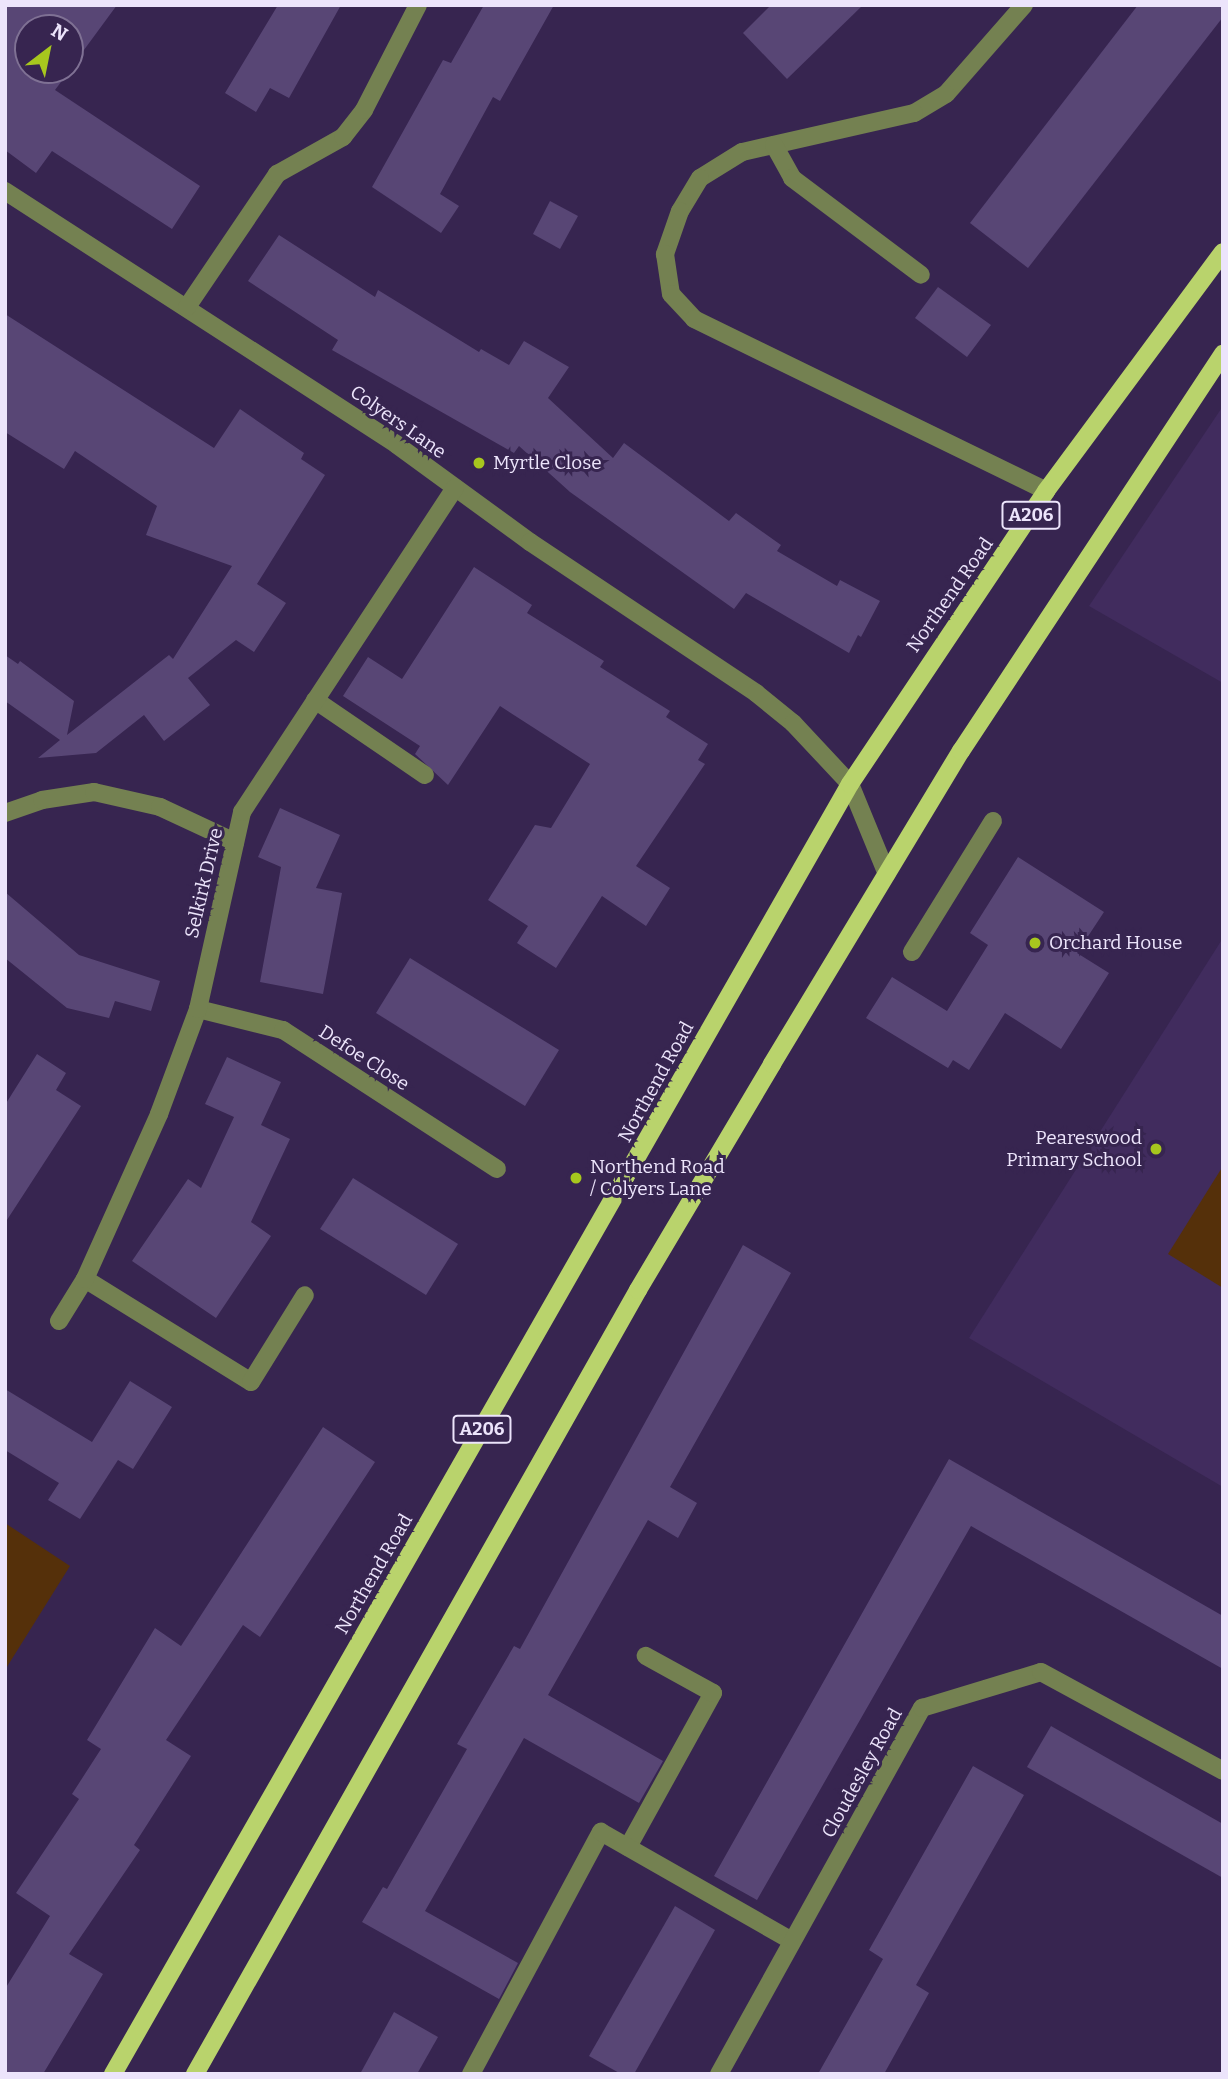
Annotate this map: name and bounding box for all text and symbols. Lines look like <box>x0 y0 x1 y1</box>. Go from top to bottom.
north arrow <box>14 14 84 84</box>
text: N <box>47 19 72 46</box>
street label: Colyers Lane <box>346 381 450 463</box>
place label: Myrtle Close <box>493 452 602 474</box>
marker: Myrtle Close <box>471 455 487 471</box>
road number: A206 <box>1001 500 1061 530</box>
street label: Northend Road <box>902 533 998 657</box>
street label: Selkirk Drive <box>180 826 228 940</box>
place label: Orchard House <box>1049 932 1182 954</box>
marker: Orchard House <box>1027 935 1043 951</box>
street label: Northend Road <box>613 1018 699 1146</box>
street label: Defoe Close <box>315 1020 413 1096</box>
place label: Peareswood Primary School <box>1006 1127 1142 1171</box>
marker: Peareswood Primary School <box>1148 1141 1164 1157</box>
place label: Northend Road / Colyers Lane <box>590 1156 725 1200</box>
marker: Northend Road / Colyers Lane <box>568 1170 584 1186</box>
road number: A206 <box>452 1414 512 1444</box>
street label: Northend Road <box>330 1510 418 1638</box>
street label: Cloudesley Road <box>817 1704 907 1842</box>

